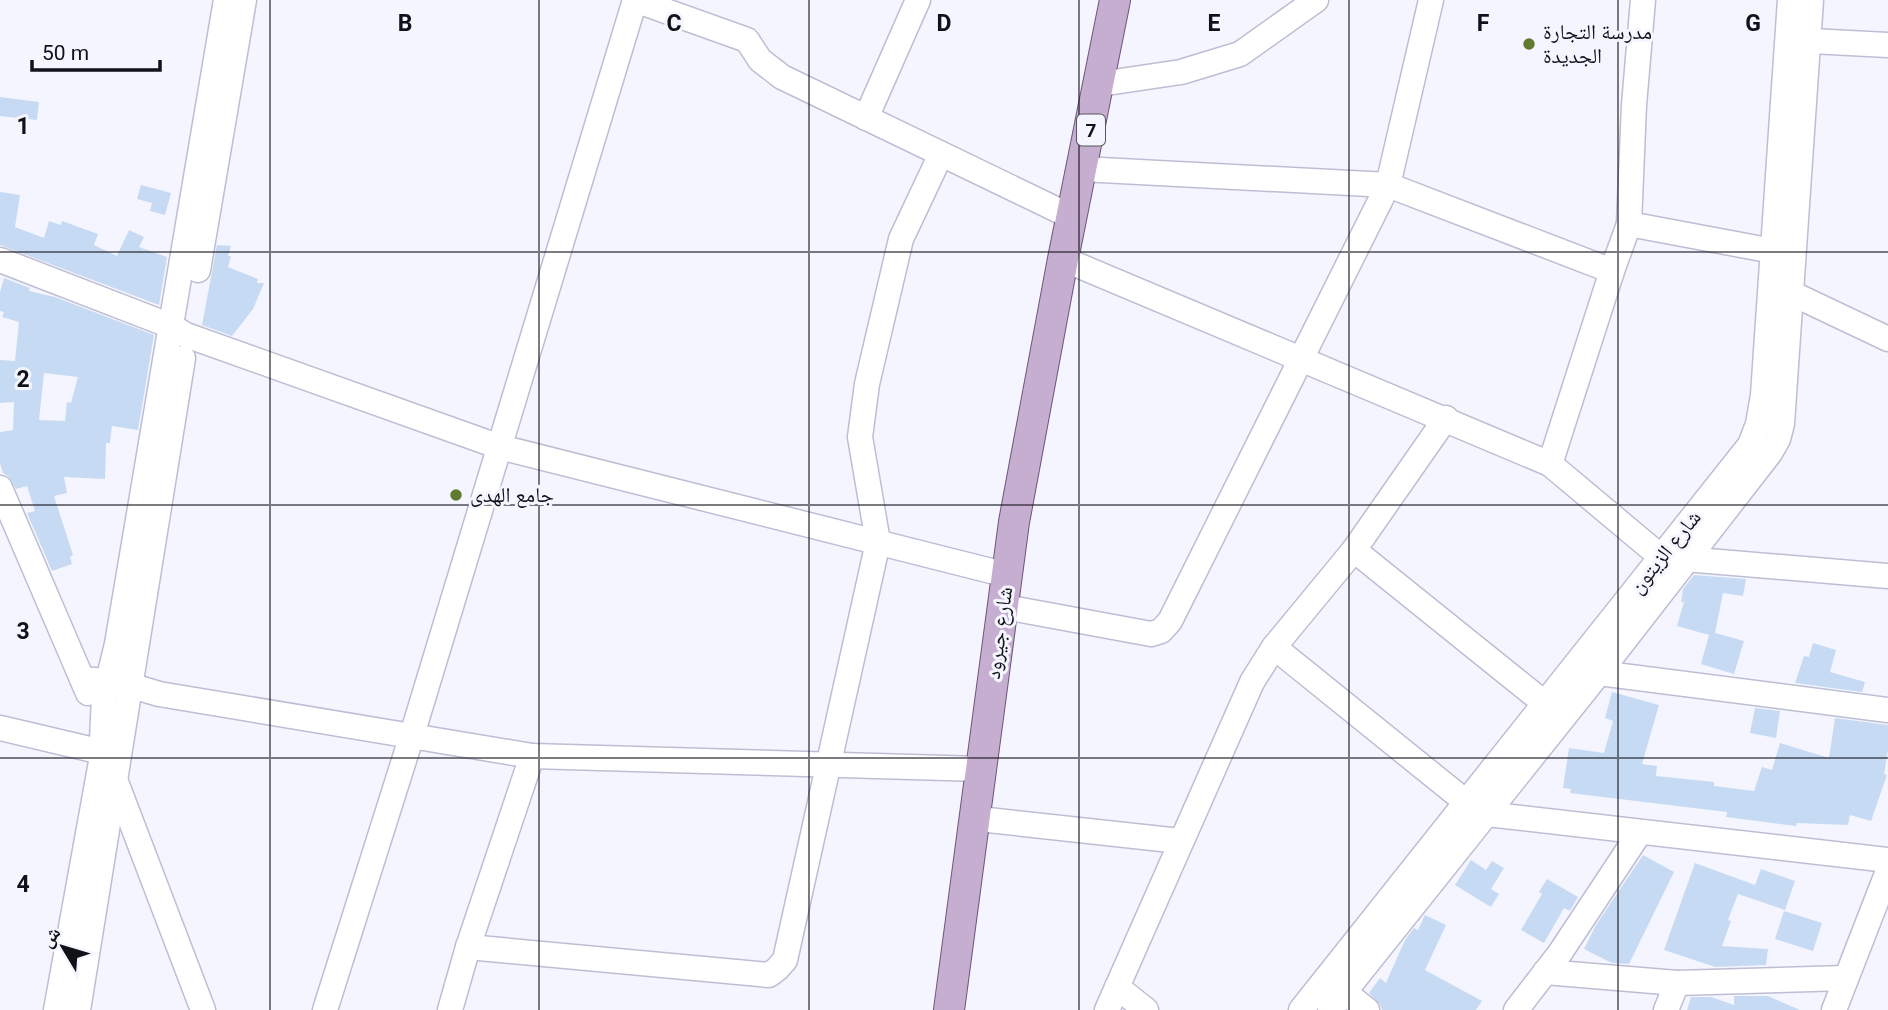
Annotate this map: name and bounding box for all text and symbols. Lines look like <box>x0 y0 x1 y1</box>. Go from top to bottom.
text: B <box>398 10 412 37</box>
text: C <box>666 10 682 37</box>
text: D <box>937 10 951 37</box>
text: E <box>1208 10 1221 37</box>
text: F <box>1477 10 1490 37</box>
text: G <box>1745 10 1761 37</box>
place label: مدرسة التجارة الجديدة <box>1543 20 1652 68</box>
scale bar <box>32 28 159 72</box>
marker: مدرسة التجارة الجديدة <box>1521 36 1537 52</box>
text: 50 m <box>42 41 89 65</box>
text: 1 <box>16 113 30 140</box>
road number: 7 <box>1077 114 1105 146</box>
text: 2 <box>16 366 30 393</box>
place label: جامع الهدى <box>470 483 554 508</box>
marker: جامع الهدى <box>448 487 464 503</box>
street label: شارع الزيتون <box>1624 506 1707 599</box>
street label: شارع جيرود <box>981 585 1018 681</box>
text: 3 <box>16 618 30 645</box>
text: 4 <box>16 871 30 898</box>
north arrow <box>28 912 98 982</box>
text: ش <box>35 922 65 952</box>

